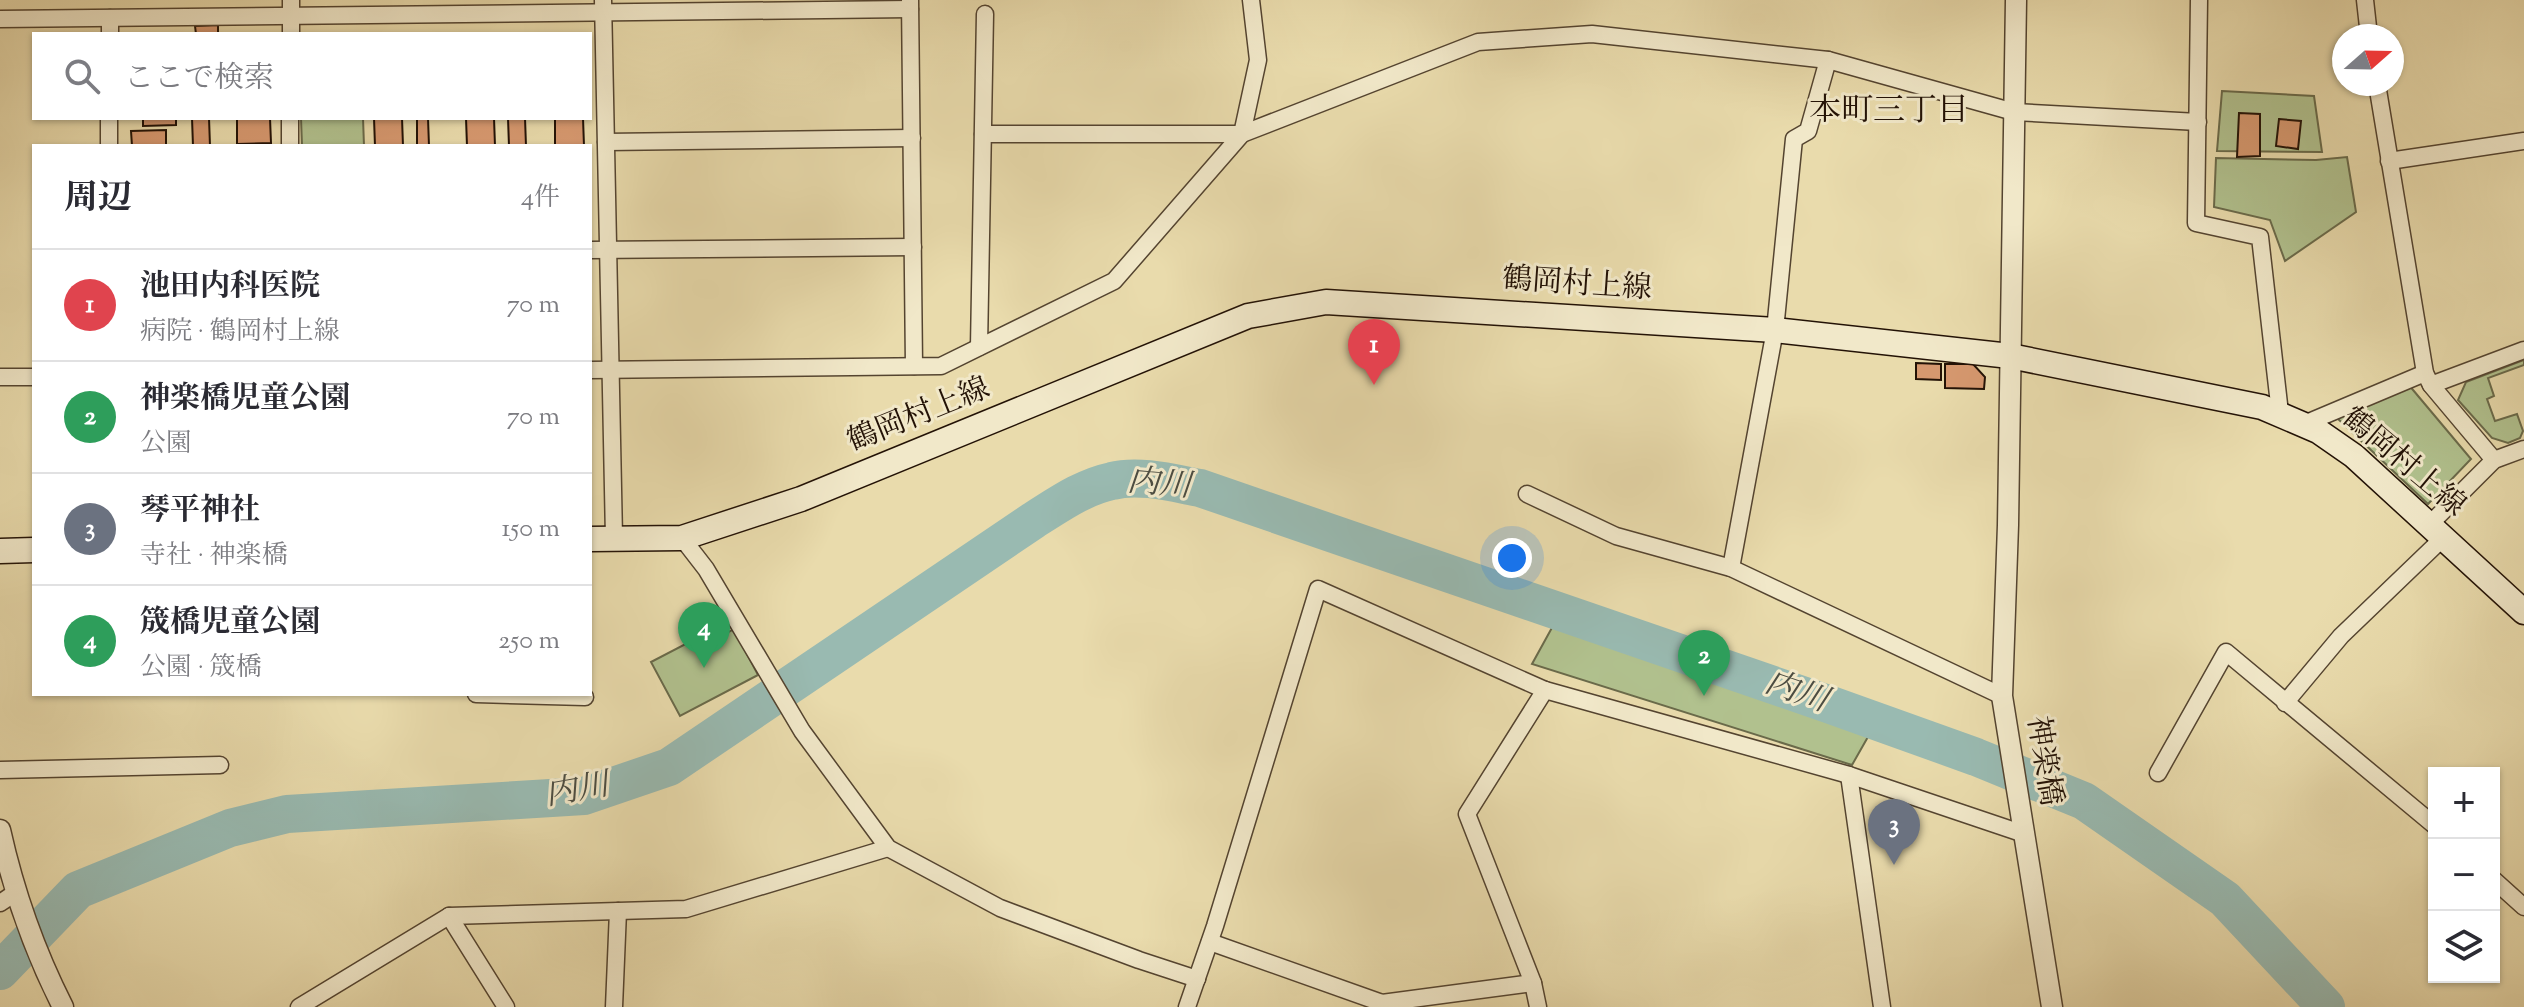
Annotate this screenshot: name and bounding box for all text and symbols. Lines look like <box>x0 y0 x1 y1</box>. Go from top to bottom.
north arrow <box>2332 24 2404 96</box>
search box <box>32 32 592 120</box>
icon: search <box>60 54 104 98</box>
text: ここで検索 <box>124 58 274 101</box>
district label: 本町三丁目 <box>1809 89 1969 135</box>
text: 周辺 <box>64 175 132 224</box>
text: 4件 <box>521 180 560 217</box>
street label: 鶴岡村上線 <box>1501 258 1653 312</box>
text: 池田内科医院 <box>140 266 320 309</box>
text: 1 <box>86 287 94 324</box>
text: 70 m <box>507 287 560 324</box>
text: 病院 · 鶴岡村上線 <box>140 314 340 351</box>
pin: 1 <box>1348 319 1400 385</box>
street label: 鶴岡村上線 <box>841 368 997 464</box>
text: 神楽橋児童公園 <box>140 378 350 421</box>
street label: 鶴岡村上線 <box>2332 398 2474 528</box>
text: 2 <box>84 399 96 436</box>
text: 70 m <box>507 399 560 436</box>
text: 公園 <box>140 426 192 463</box>
water label: 内川 <box>1125 459 1196 511</box>
text: 琴平神社 <box>140 490 260 533</box>
text: 3 <box>85 511 95 548</box>
text: 150 m <box>501 511 560 548</box>
text: 寺社 · 神楽橋 <box>140 538 288 575</box>
your location <box>1492 538 1532 578</box>
text: 筬橋児童公園 <box>140 602 320 645</box>
pin: 4 <box>678 602 730 668</box>
text: 4 <box>83 623 97 660</box>
text: 250 m <box>498 623 560 660</box>
pin: 2 <box>1678 630 1730 696</box>
text: 公園 · 筬橋 <box>140 650 262 687</box>
water label: 内川 <box>1758 661 1837 726</box>
street label: 神楽橋 <box>2015 713 2071 809</box>
water label: 内川 <box>541 762 615 819</box>
map controls <box>2428 767 2500 983</box>
button: + <box>2428 767 2500 839</box>
pin: 3 <box>1868 799 1920 865</box>
button: − <box>2428 839 2500 911</box>
button: layers <box>2428 911 2500 983</box>

